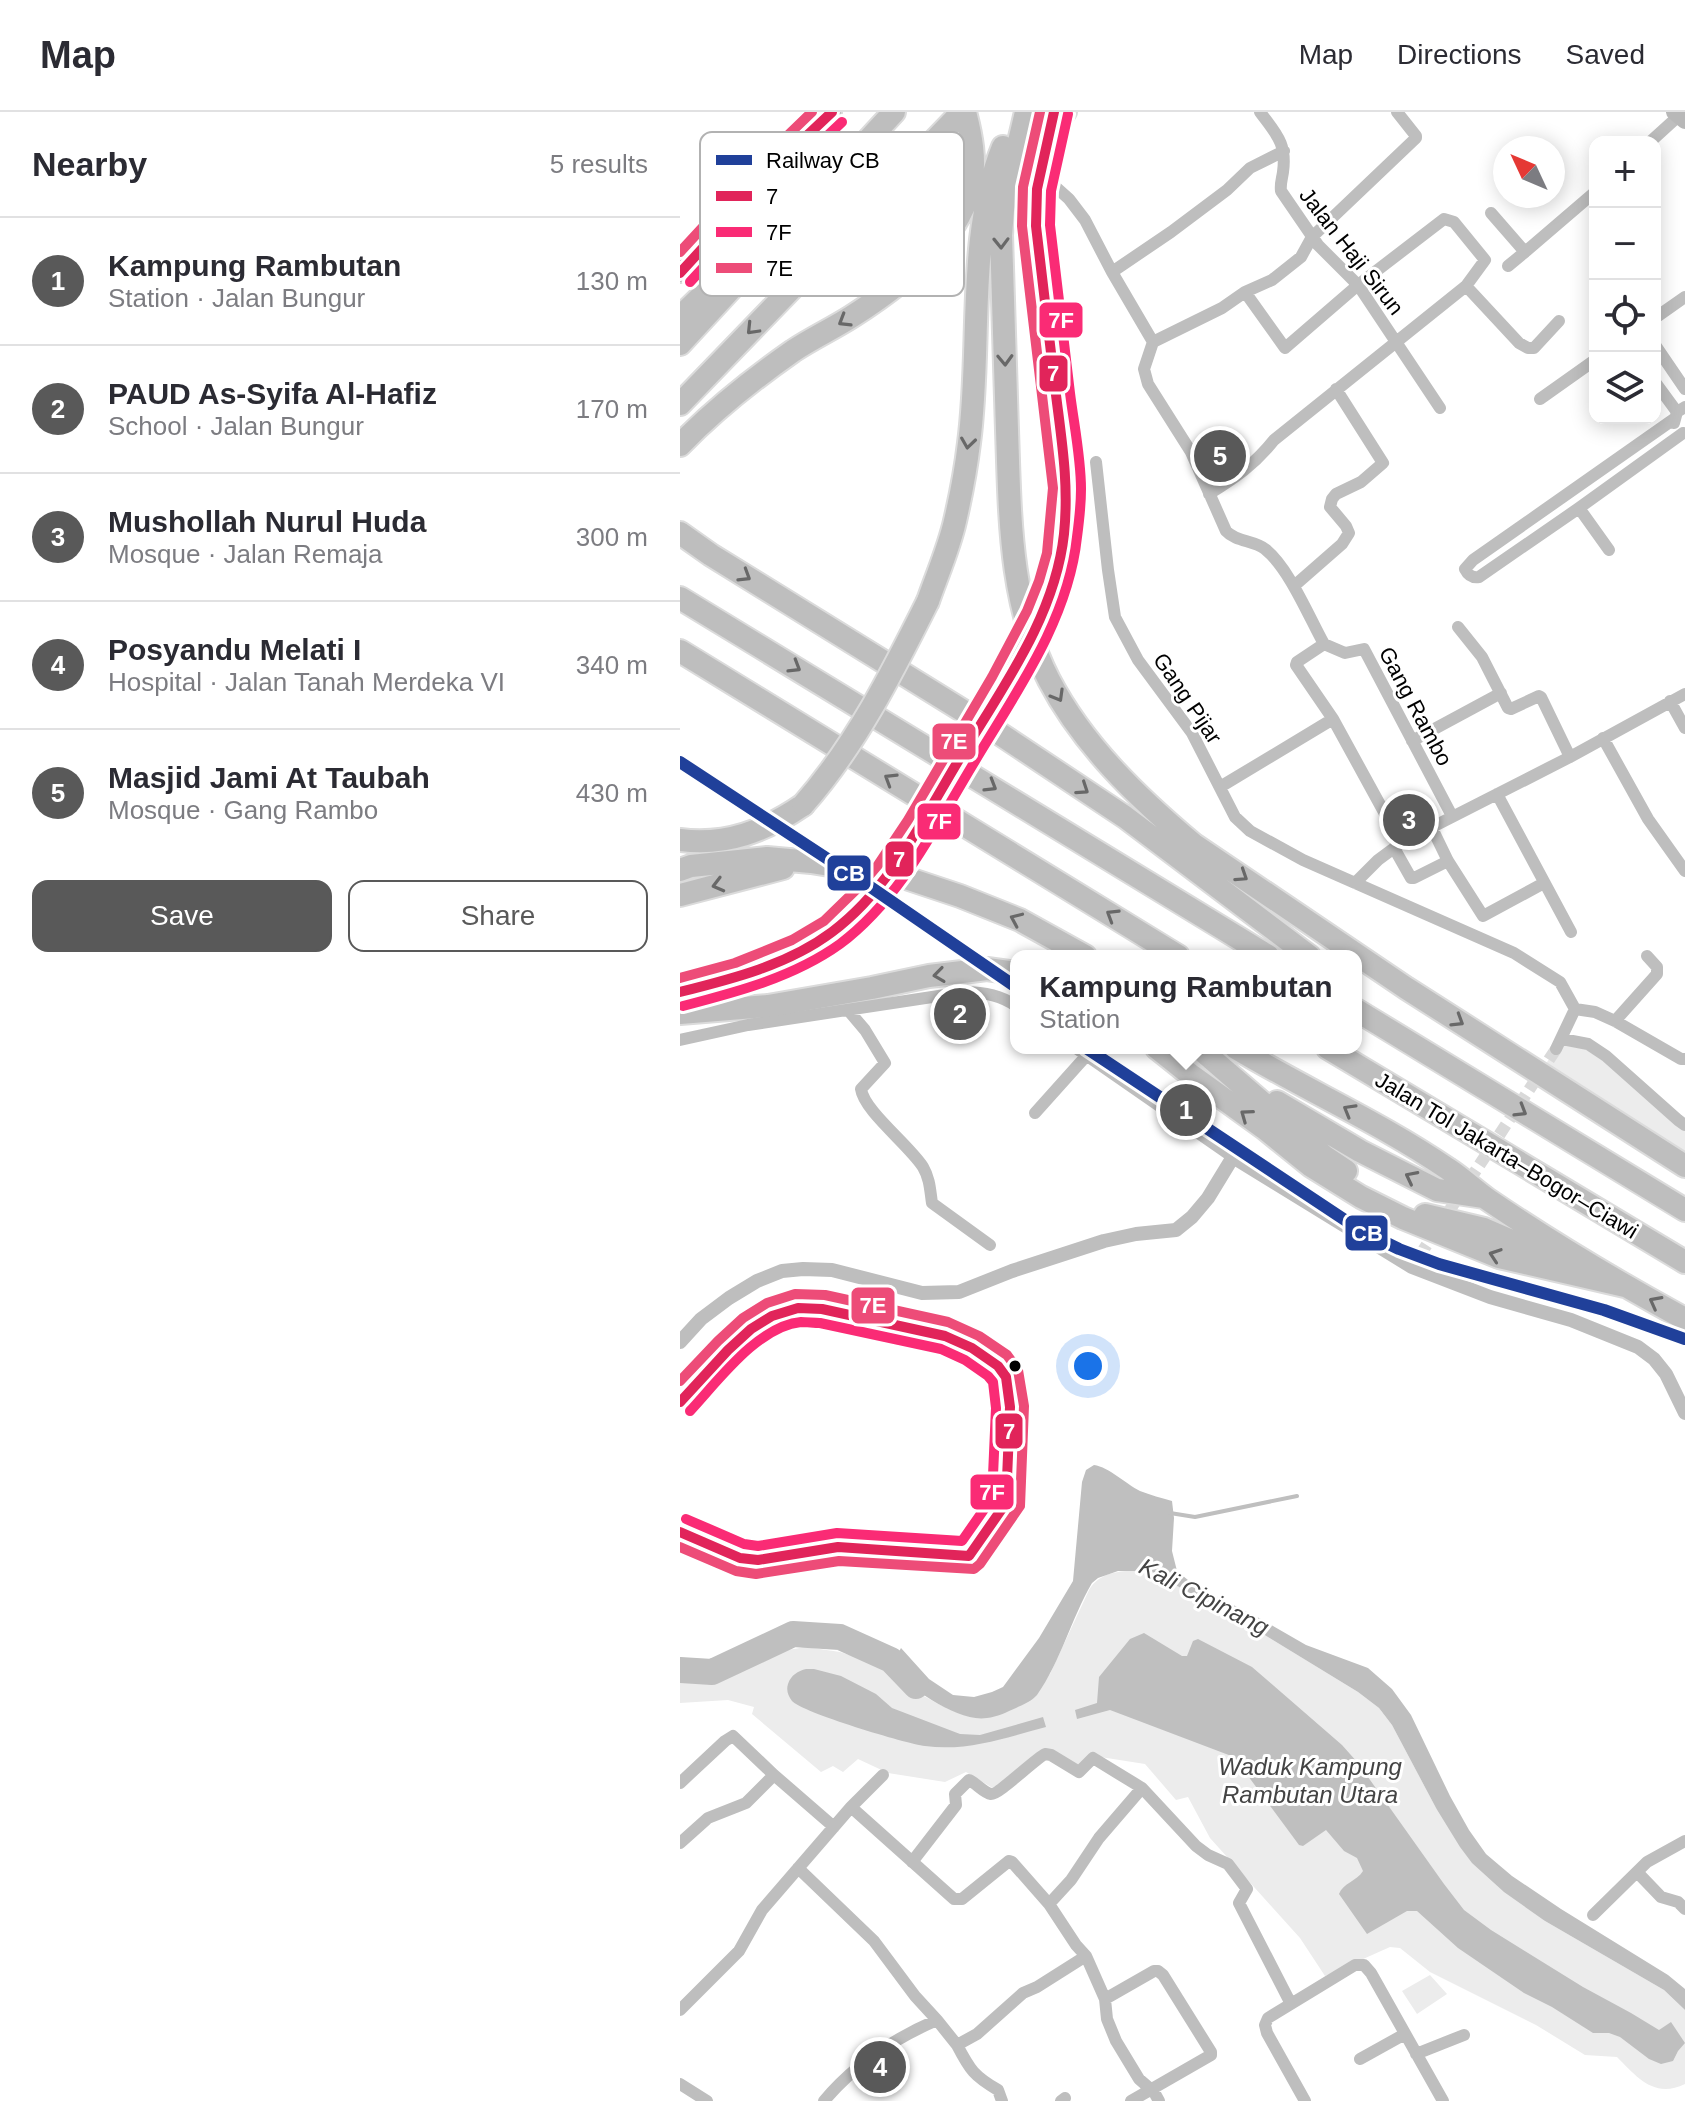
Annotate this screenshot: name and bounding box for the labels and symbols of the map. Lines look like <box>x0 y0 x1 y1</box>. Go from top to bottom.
legend <box>700 132 964 296</box>
north arrow <box>1493 136 1565 208</box>
text: Railway CB <box>766 148 880 173</box>
street label: Jalan Haji Sirun <box>1294 183 1409 320</box>
text: 7 <box>766 184 778 209</box>
text: 7F <box>766 220 792 245</box>
one-way arrow <box>992 237 1010 250</box>
text: 7E <box>766 256 793 281</box>
line badge: 7F <box>1038 301 1084 339</box>
text: 7F <box>1048 308 1074 333</box>
one-way arrow <box>838 311 853 326</box>
one-way arrow <box>747 320 761 335</box>
one-way arrow <box>996 354 1013 367</box>
line badge: 7 <box>1038 354 1069 393</box>
text: 7 <box>1047 361 1059 386</box>
pin: 5 <box>1194 426 1246 486</box>
one-way arrow <box>960 437 977 450</box>
one-way arrow <box>736 566 751 581</box>
street label: Gang Rambo <box>1374 643 1457 770</box>
street label: Gang Pijar <box>1148 648 1227 748</box>
one-way arrow <box>786 657 801 673</box>
one-way arrow <box>1048 687 1064 702</box>
line badge: 7E <box>931 722 977 761</box>
text: 7E <box>941 729 967 754</box>
one-way arrow <box>885 773 899 788</box>
one-way arrow <box>982 777 997 792</box>
one-way arrow <box>1074 779 1088 794</box>
pin: 3 <box>1383 790 1435 850</box>
line badge: 7F <box>916 802 962 841</box>
text: 7F <box>926 809 952 834</box>
line badge: 7 <box>884 840 915 878</box>
text: 7 <box>893 847 905 872</box>
line badge: CB <box>826 854 872 892</box>
text: CB <box>833 861 865 886</box>
one-way arrow <box>1233 866 1247 881</box>
one-way arrow <box>712 875 726 892</box>
one-way arrow <box>1106 909 1121 925</box>
one-way arrow <box>1010 913 1025 929</box>
one-way arrow <box>932 966 945 983</box>
pin: 2 <box>934 984 986 1044</box>
one-way arrow <box>1449 1011 1464 1026</box>
street label: Jalan Tol Jakarta–Bogor–Ciawi <box>1371 1067 1642 1244</box>
pin: 1 <box>1160 1080 1212 1140</box>
one-way arrow <box>1513 1101 1527 1116</box>
one-way arrow <box>1343 1104 1358 1120</box>
one-way arrow <box>1240 1110 1254 1125</box>
one-way arrow <box>1404 1171 1419 1186</box>
line badge: CB <box>1344 1214 1389 1252</box>
text: CB <box>1351 1221 1383 1246</box>
one-way arrow <box>1489 1248 1503 1264</box>
line badge: 7E <box>850 1286 896 1325</box>
text: 7E <box>860 1293 886 1318</box>
one-way arrow <box>1649 1297 1663 1312</box>
your location <box>1068 1346 1108 1386</box>
unlabelled marker <box>1007 1358 1023 1374</box>
line badge: 7 <box>994 1412 1024 1450</box>
text: 7 <box>1003 1419 1015 1444</box>
line badge: 7F <box>969 1473 1015 1511</box>
text: 7F <box>979 1480 1005 1505</box>
water label: Kali Cipinang <box>1135 1552 1274 1641</box>
water label: Waduk Kampung Rambutan Utara <box>1218 1753 1402 1808</box>
pin: 4 <box>854 2037 906 2097</box>

